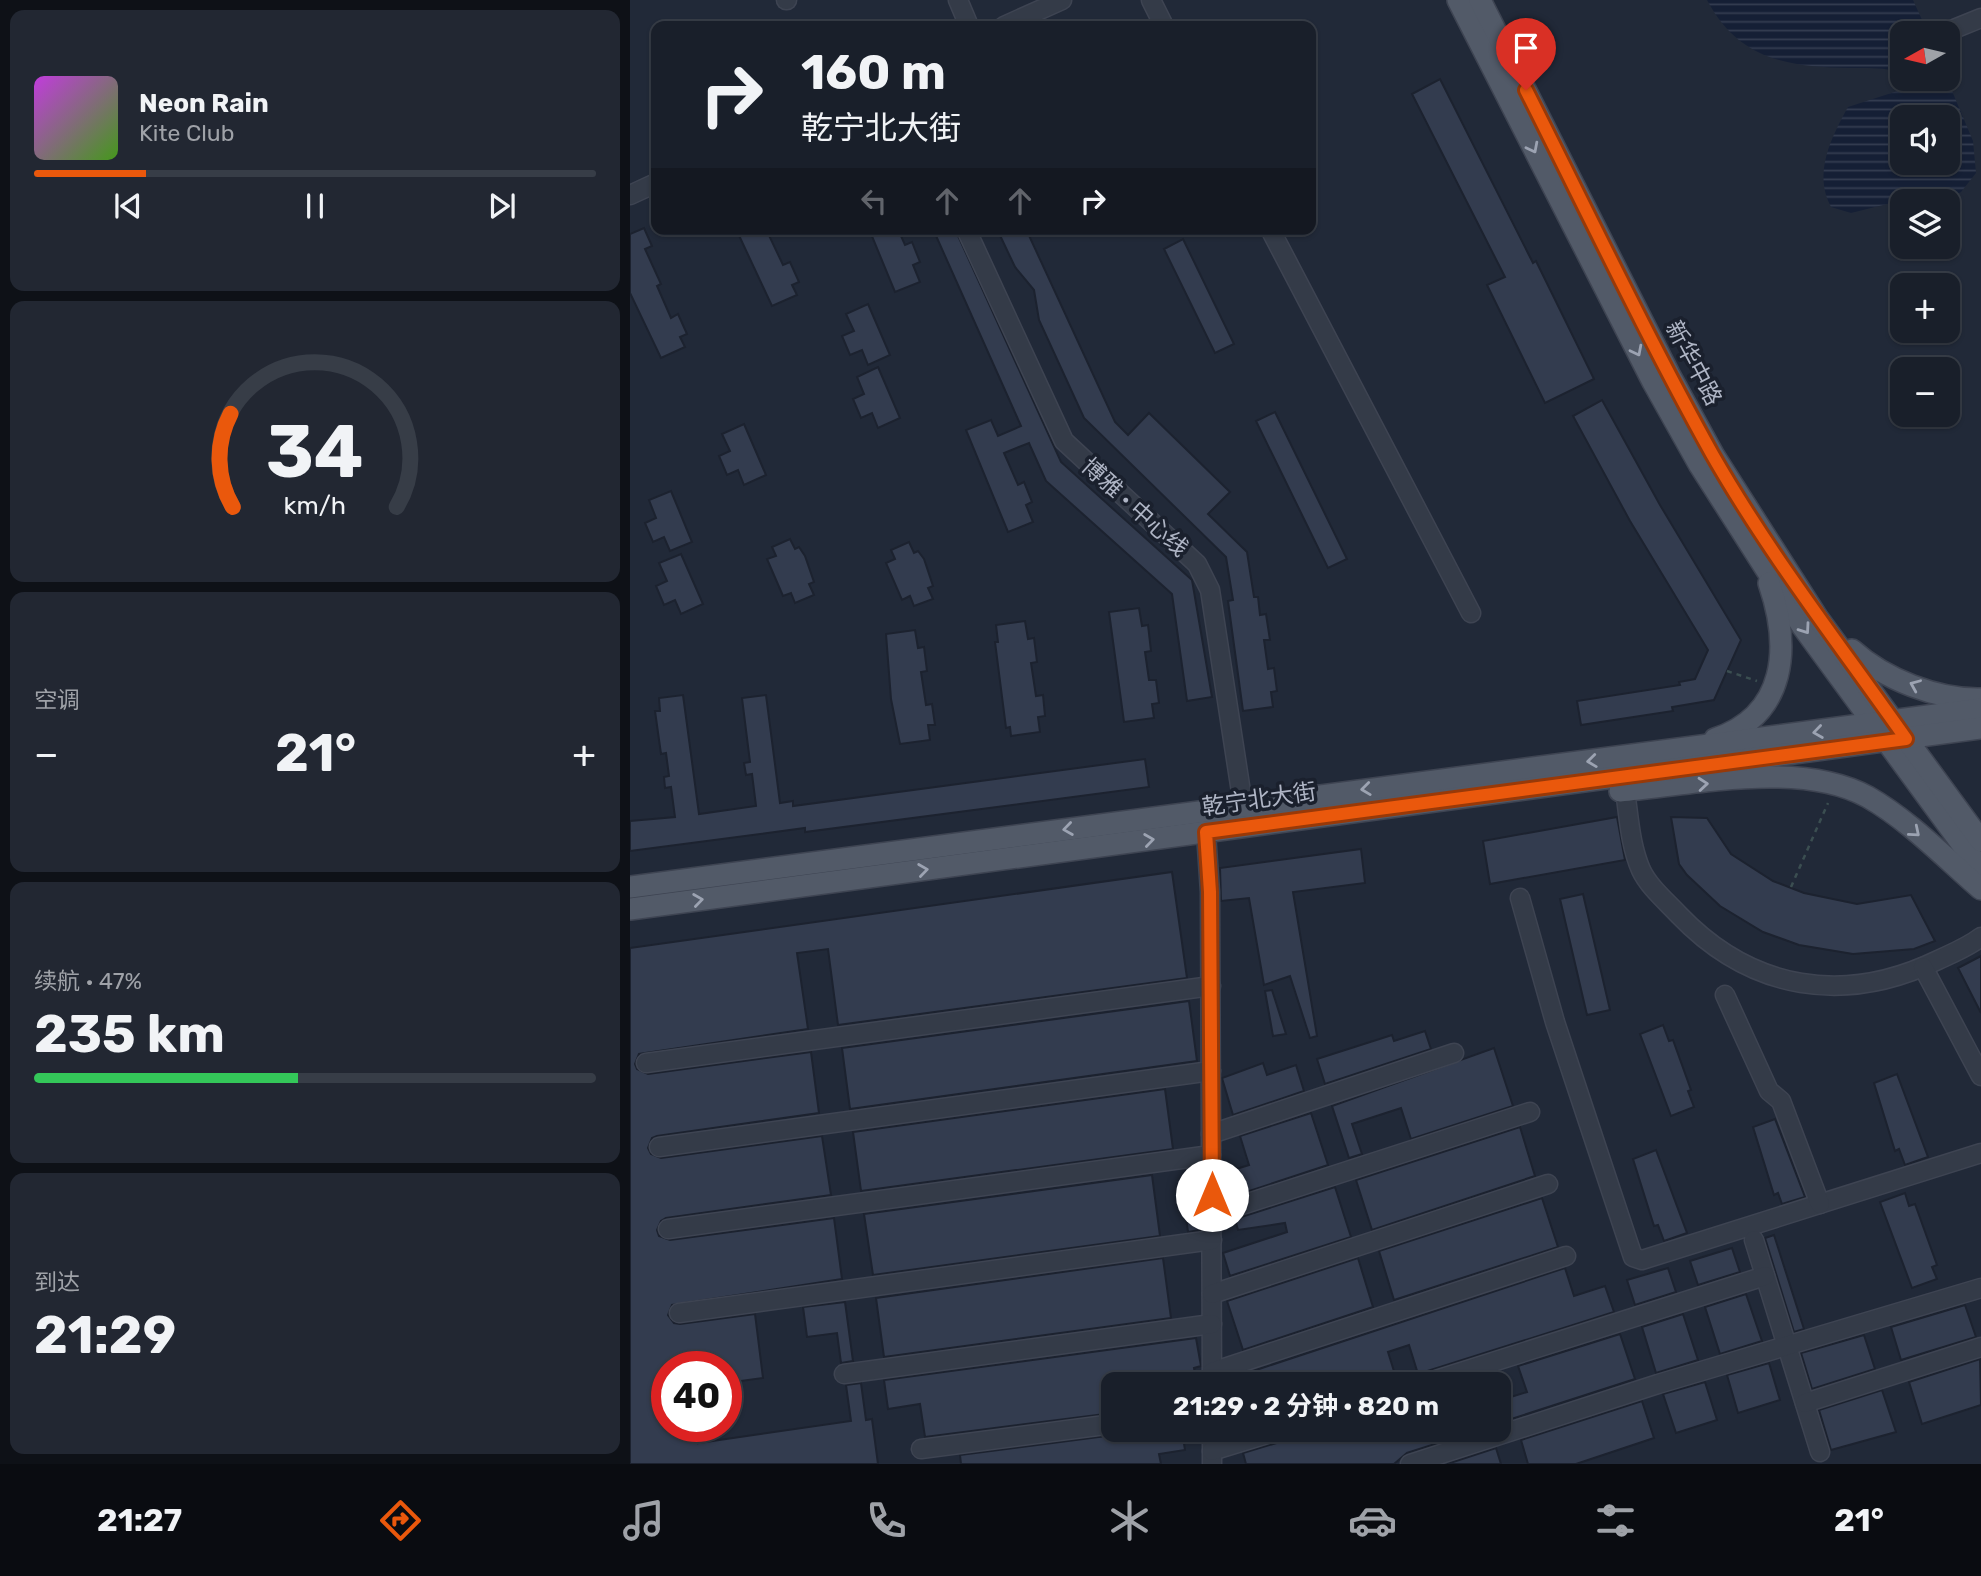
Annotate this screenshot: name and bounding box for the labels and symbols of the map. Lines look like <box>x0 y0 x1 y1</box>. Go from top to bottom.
pin <box>1496 18 1556 90</box>
north arrow <box>1890 21 1960 91</box>
one-way arrow <box>1525 141 1539 153</box>
street label: 新华中路 <box>1660 316 1728 410</box>
one-way arrow <box>1629 343 1643 356</box>
street label: 博雅 · 中心线 <box>1076 452 1194 562</box>
one-way arrow <box>1797 621 1809 634</box>
one-way arrow <box>1910 679 1922 693</box>
one-way arrow <box>1812 725 1824 740</box>
one-way arrow <box>1586 753 1598 768</box>
street label: 乾宁北大街 <box>1200 777 1318 821</box>
one-way arrow <box>1698 777 1709 792</box>
one-way arrow <box>1360 782 1372 797</box>
one-way arrow <box>1062 821 1074 836</box>
one-way arrow <box>1907 824 1920 836</box>
one-way arrow <box>1143 833 1155 848</box>
one-way arrow <box>917 863 929 878</box>
one-way arrow <box>692 893 704 908</box>
position arrow <box>1175 1158 1249 1232</box>
speed limit sign: 40 <box>651 1351 742 1442</box>

